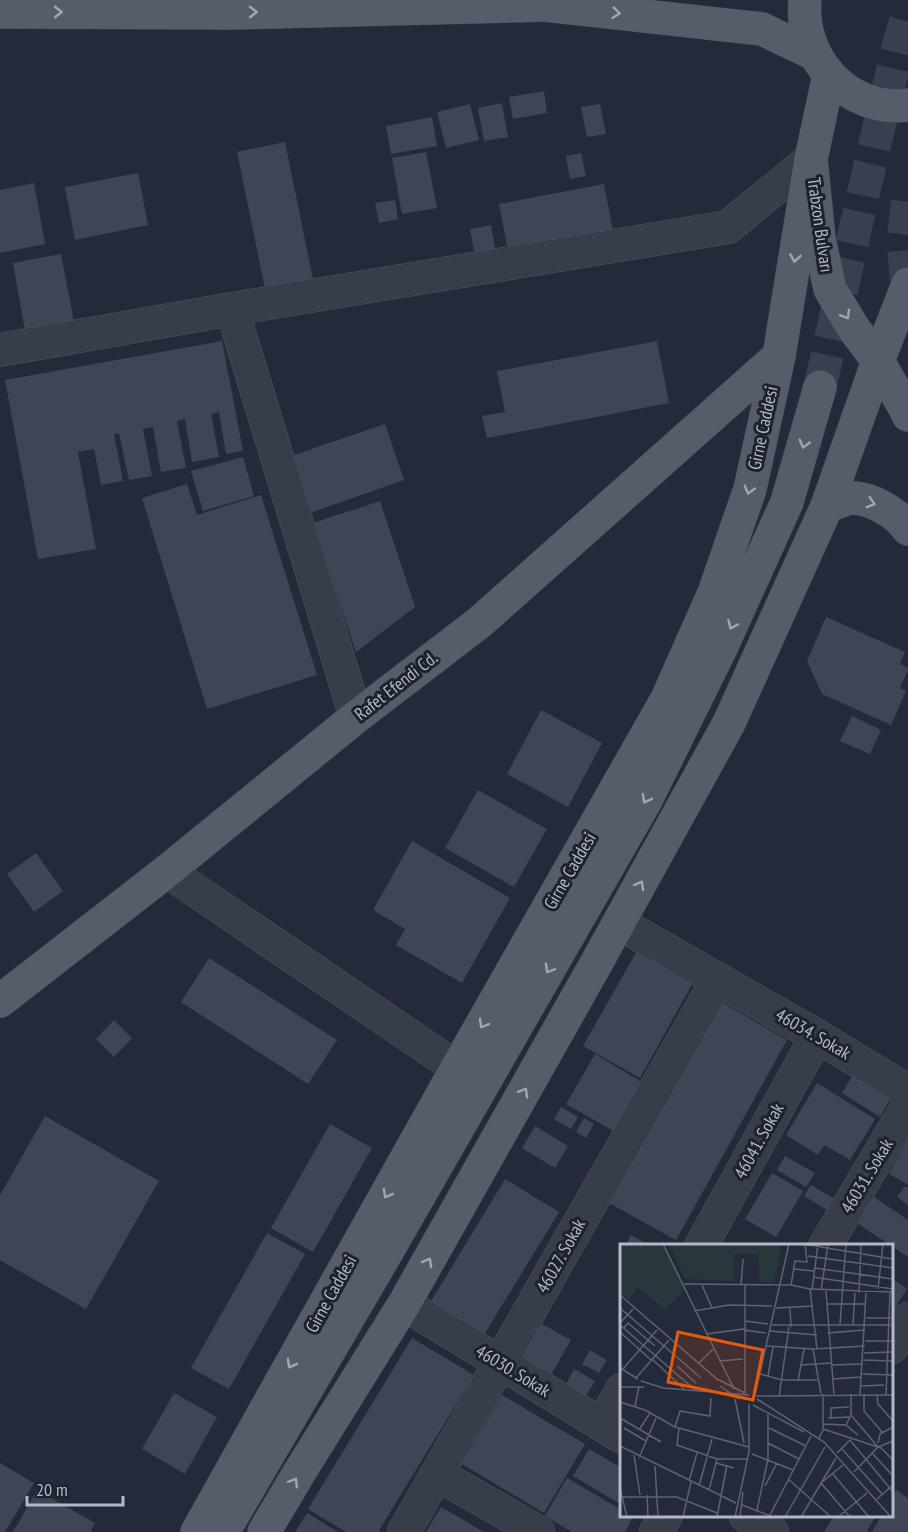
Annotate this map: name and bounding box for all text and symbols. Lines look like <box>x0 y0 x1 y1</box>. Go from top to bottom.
one-way arrow <box>54 6 63 18</box>
one-way arrow <box>249 6 258 18</box>
one-way arrow <box>611 6 621 18</box>
street label: Trabzon Bulvarı <box>802 176 839 274</box>
one-way arrow <box>789 253 802 263</box>
one-way arrow <box>838 309 850 319</box>
street label: Girne Caddesi <box>742 384 783 472</box>
one-way arrow <box>799 438 811 449</box>
one-way arrow <box>744 484 756 495</box>
one-way arrow <box>865 496 876 508</box>
one-way arrow <box>727 618 739 629</box>
street label: Rafet Efendi Cd. <box>350 646 442 725</box>
one-way arrow <box>641 793 653 804</box>
street label: Girne Caddesi <box>538 828 601 913</box>
one-way arrow <box>633 881 644 891</box>
one-way arrow <box>545 963 556 973</box>
street label: 46034. Sokak <box>772 1003 855 1064</box>
one-way arrow <box>478 1018 490 1028</box>
one-way arrow <box>517 1088 528 1098</box>
street label: 46041. Sokak <box>728 1099 789 1183</box>
street label: 46031. Sokak <box>835 1134 898 1217</box>
one-way arrow <box>383 1188 394 1198</box>
street label: 46027. Sokak <box>531 1215 590 1297</box>
inset map <box>620 1244 893 1517</box>
street label: Girne Caddesi <box>300 1251 361 1337</box>
one-way arrow <box>421 1258 432 1268</box>
street label: 46030. Sokak <box>472 1339 555 1402</box>
one-way arrow <box>287 1358 298 1368</box>
scale bar <box>27 1469 123 1507</box>
text: 20 m <box>36 1478 68 1501</box>
one-way arrow <box>286 1478 298 1488</box>

